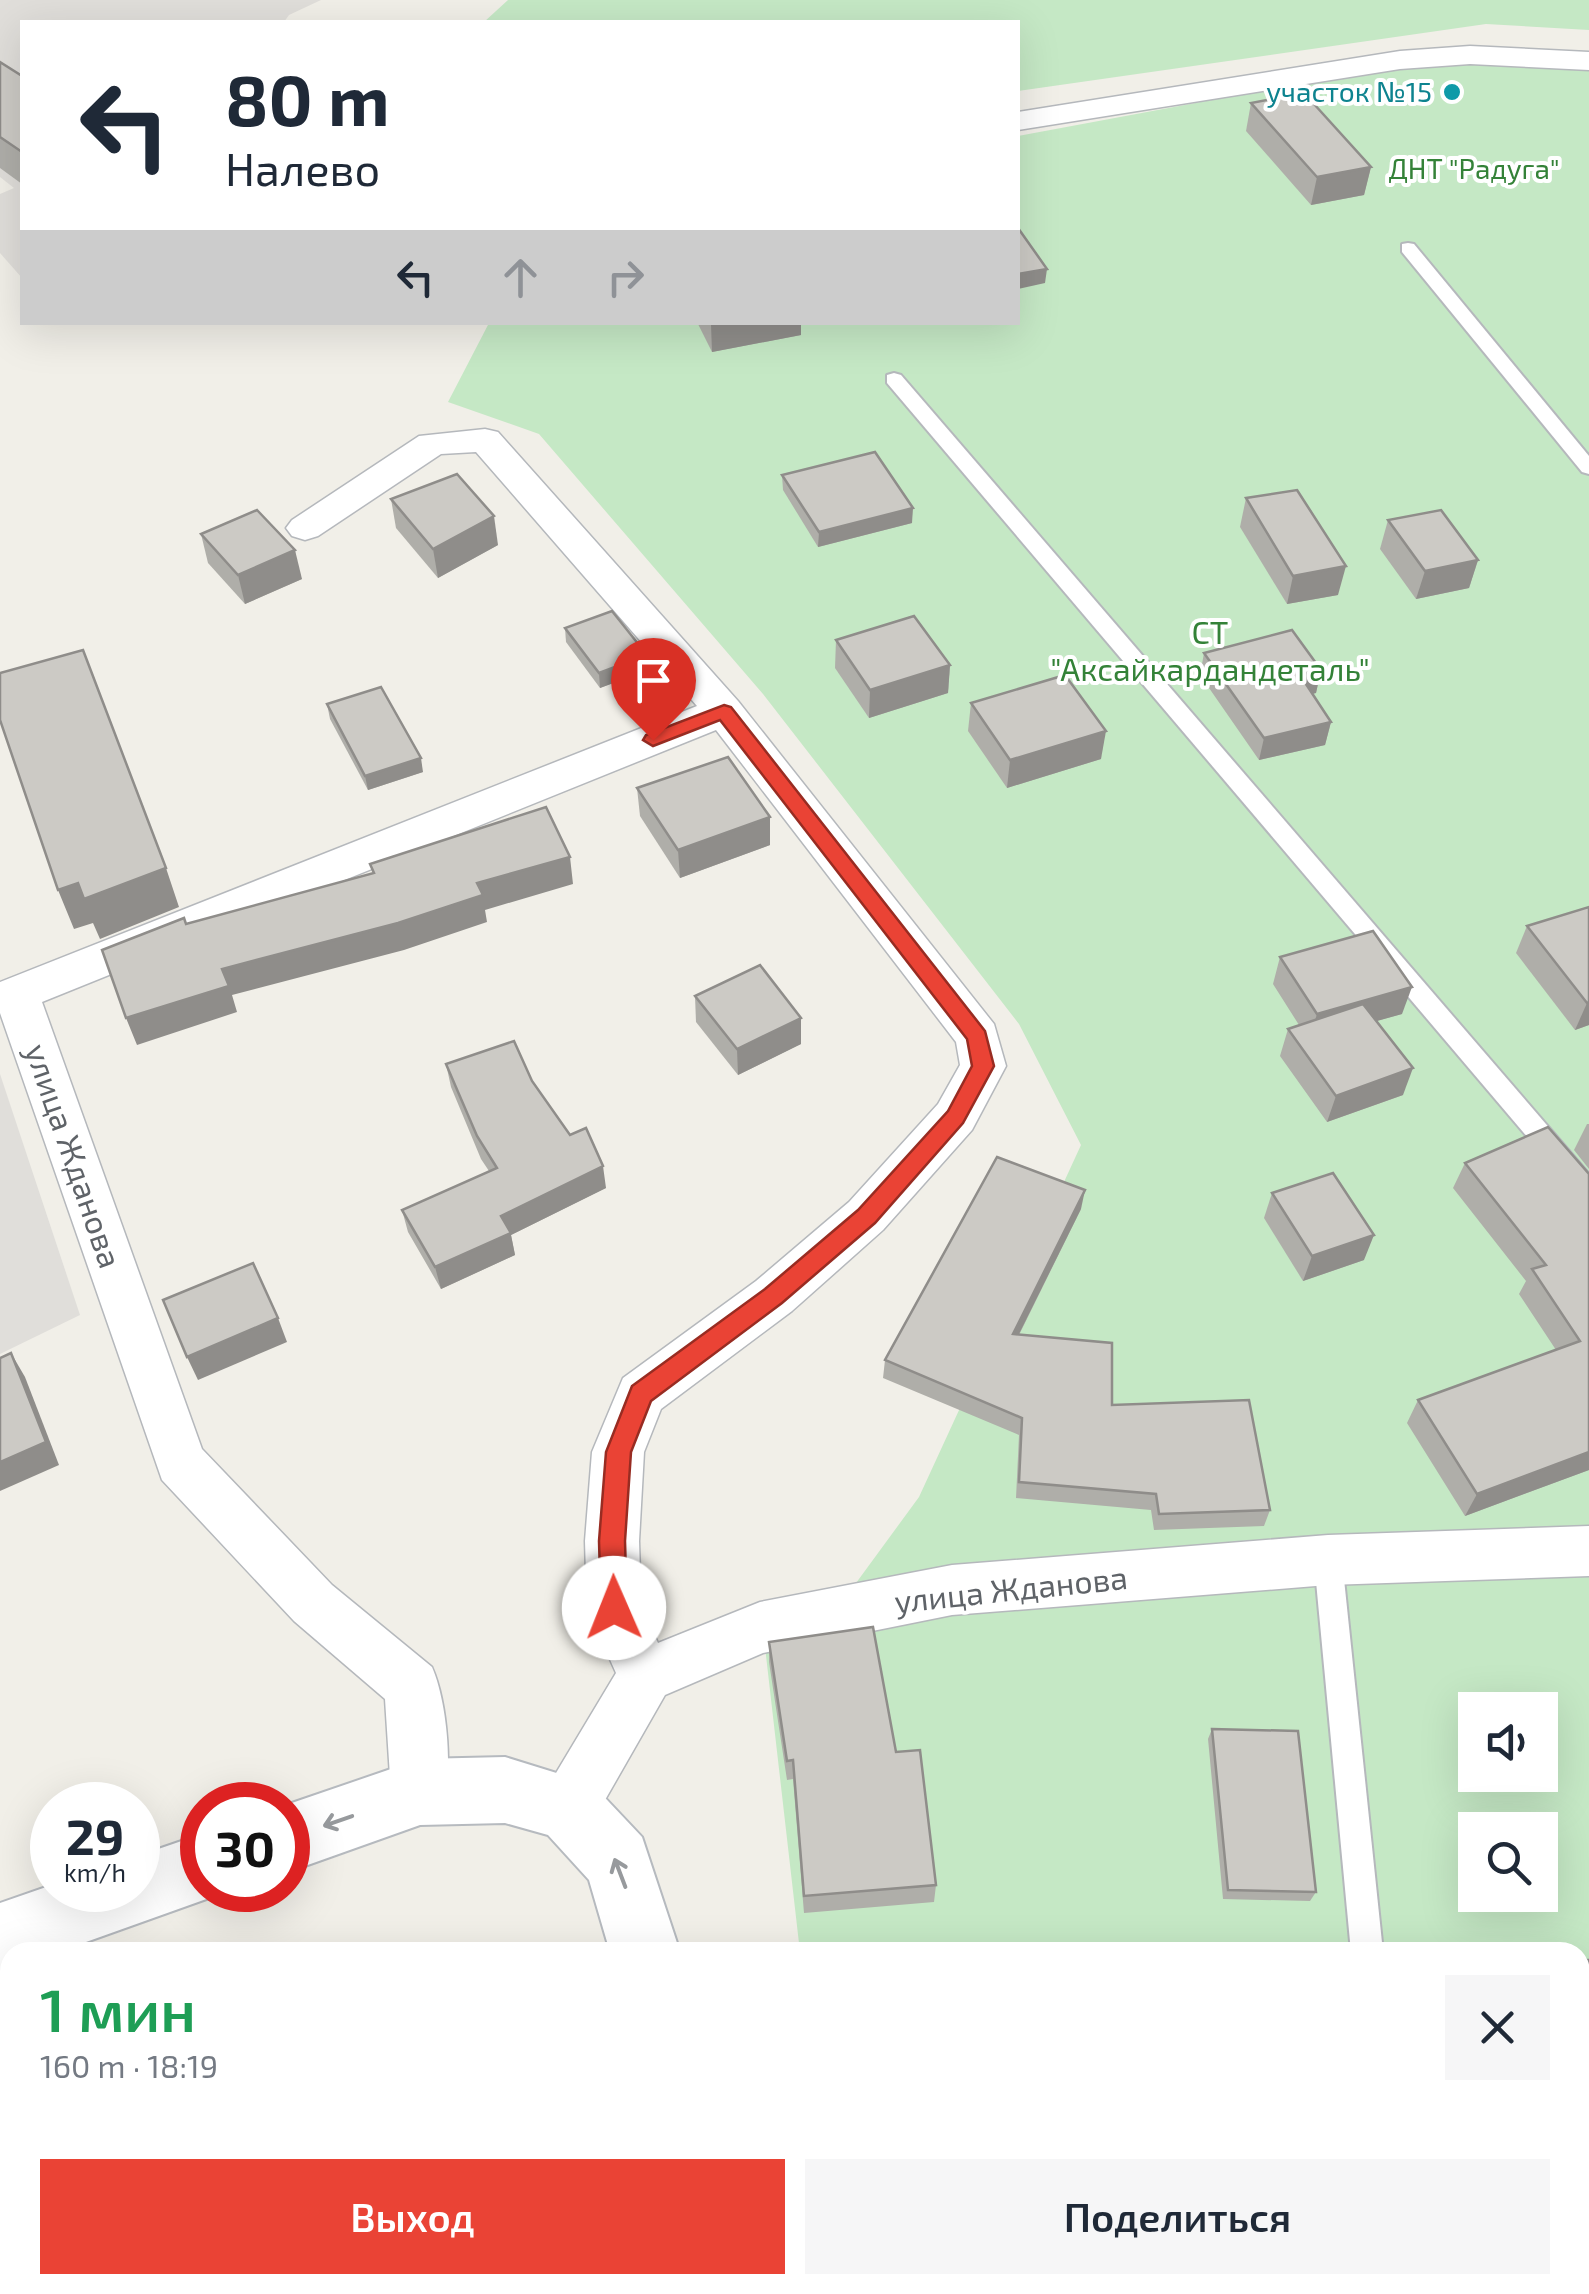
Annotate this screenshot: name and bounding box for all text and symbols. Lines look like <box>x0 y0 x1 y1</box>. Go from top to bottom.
text: 80 m <box>225 56 390 140</box>
icon: left <box>60 60 190 190</box>
place label: участок №15 <box>1266 74 1432 108</box>
marker: участок №15 <box>1441 81 1463 103</box>
text: Налево <box>225 141 380 195</box>
park label: ДНТ "Радуга" <box>1388 151 1560 185</box>
icon: left <box>388 250 443 305</box>
icon: ahead <box>493 250 548 305</box>
icon: right <box>598 250 653 305</box>
park label: СТ "Аксайкардандеталь" <box>1050 612 1370 687</box>
pin <box>611 638 696 741</box>
icon: arrive <box>626 653 681 708</box>
street label: улица Жданова <box>18 1038 131 1273</box>
position arrow <box>562 1556 666 1660</box>
street label: улица Жданова <box>892 1557 1129 1620</box>
map controls <box>1458 1692 1558 1912</box>
button: sound <box>1458 1692 1558 1792</box>
speed limit sign: 30 <box>180 1782 310 1912</box>
text: 29 <box>66 1805 124 1865</box>
button: search <box>1458 1812 1558 1912</box>
one-way arrow <box>323 1813 355 1831</box>
text: km/h <box>64 1857 126 1887</box>
one-way arrow <box>610 1858 628 1889</box>
text: 1 мин <box>40 1972 196 2044</box>
button: close <box>1445 1975 1550 2080</box>
text: 160 m · 18:19 <box>40 2046 218 2084</box>
button: Выход <box>40 2159 785 2274</box>
button: Поделиться <box>805 2159 1550 2274</box>

